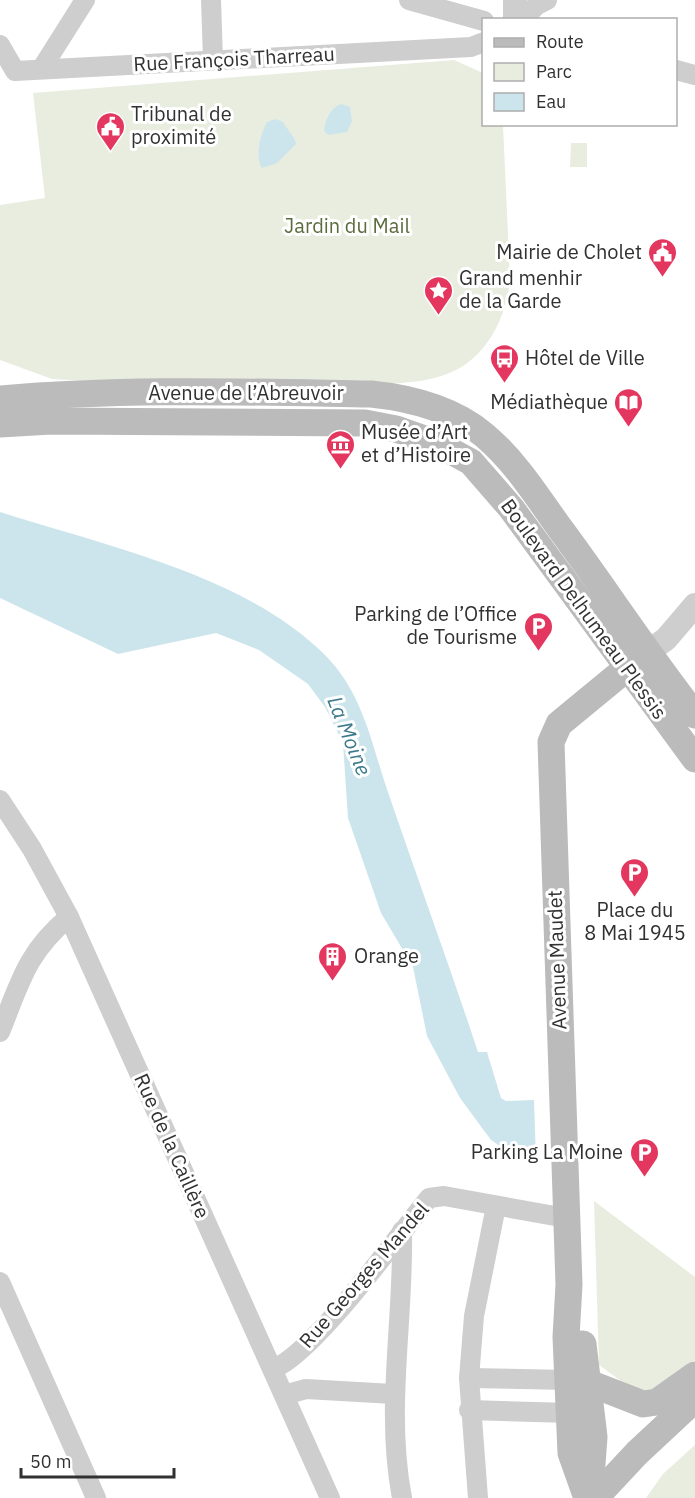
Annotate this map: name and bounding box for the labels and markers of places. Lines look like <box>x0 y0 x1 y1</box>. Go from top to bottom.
place label: Tribunal de proximité <box>131 100 232 150</box>
public building icon: Tribunal de proximité <box>94 110 126 152</box>
public building icon: Mairie de Cholet <box>647 236 679 278</box>
place label: Mairie de Cholet <box>496 238 642 265</box>
place label: Grand menhir de la Garde <box>459 264 582 314</box>
place icon: Grand menhir de la Garde <box>422 274 454 316</box>
bus stop icon: Hôtel de Ville <box>488 342 520 384</box>
place label: Hôtel de Ville <box>525 344 645 371</box>
library icon: Médiathèque <box>613 386 645 428</box>
place label: Médiathèque <box>490 388 608 415</box>
place label: Musée d’Art et d’Histoire <box>361 418 471 468</box>
museum icon: Musée d’Art et d’Histoire <box>324 428 356 470</box>
place label: Parking de l’Office de Tourisme <box>354 600 517 650</box>
parking icon: Parking de l’Office de Tourisme <box>522 610 554 652</box>
parking icon: Place du 8 Mai 1945 <box>619 856 651 898</box>
place label: Place du 8 Mai 1945 <box>584 896 686 946</box>
building icon: Orange <box>317 940 349 982</box>
place label: Orange <box>354 942 419 969</box>
parking icon: Parking La Moine <box>628 1136 660 1178</box>
place label: Parking La Moine <box>471 1138 623 1165</box>

